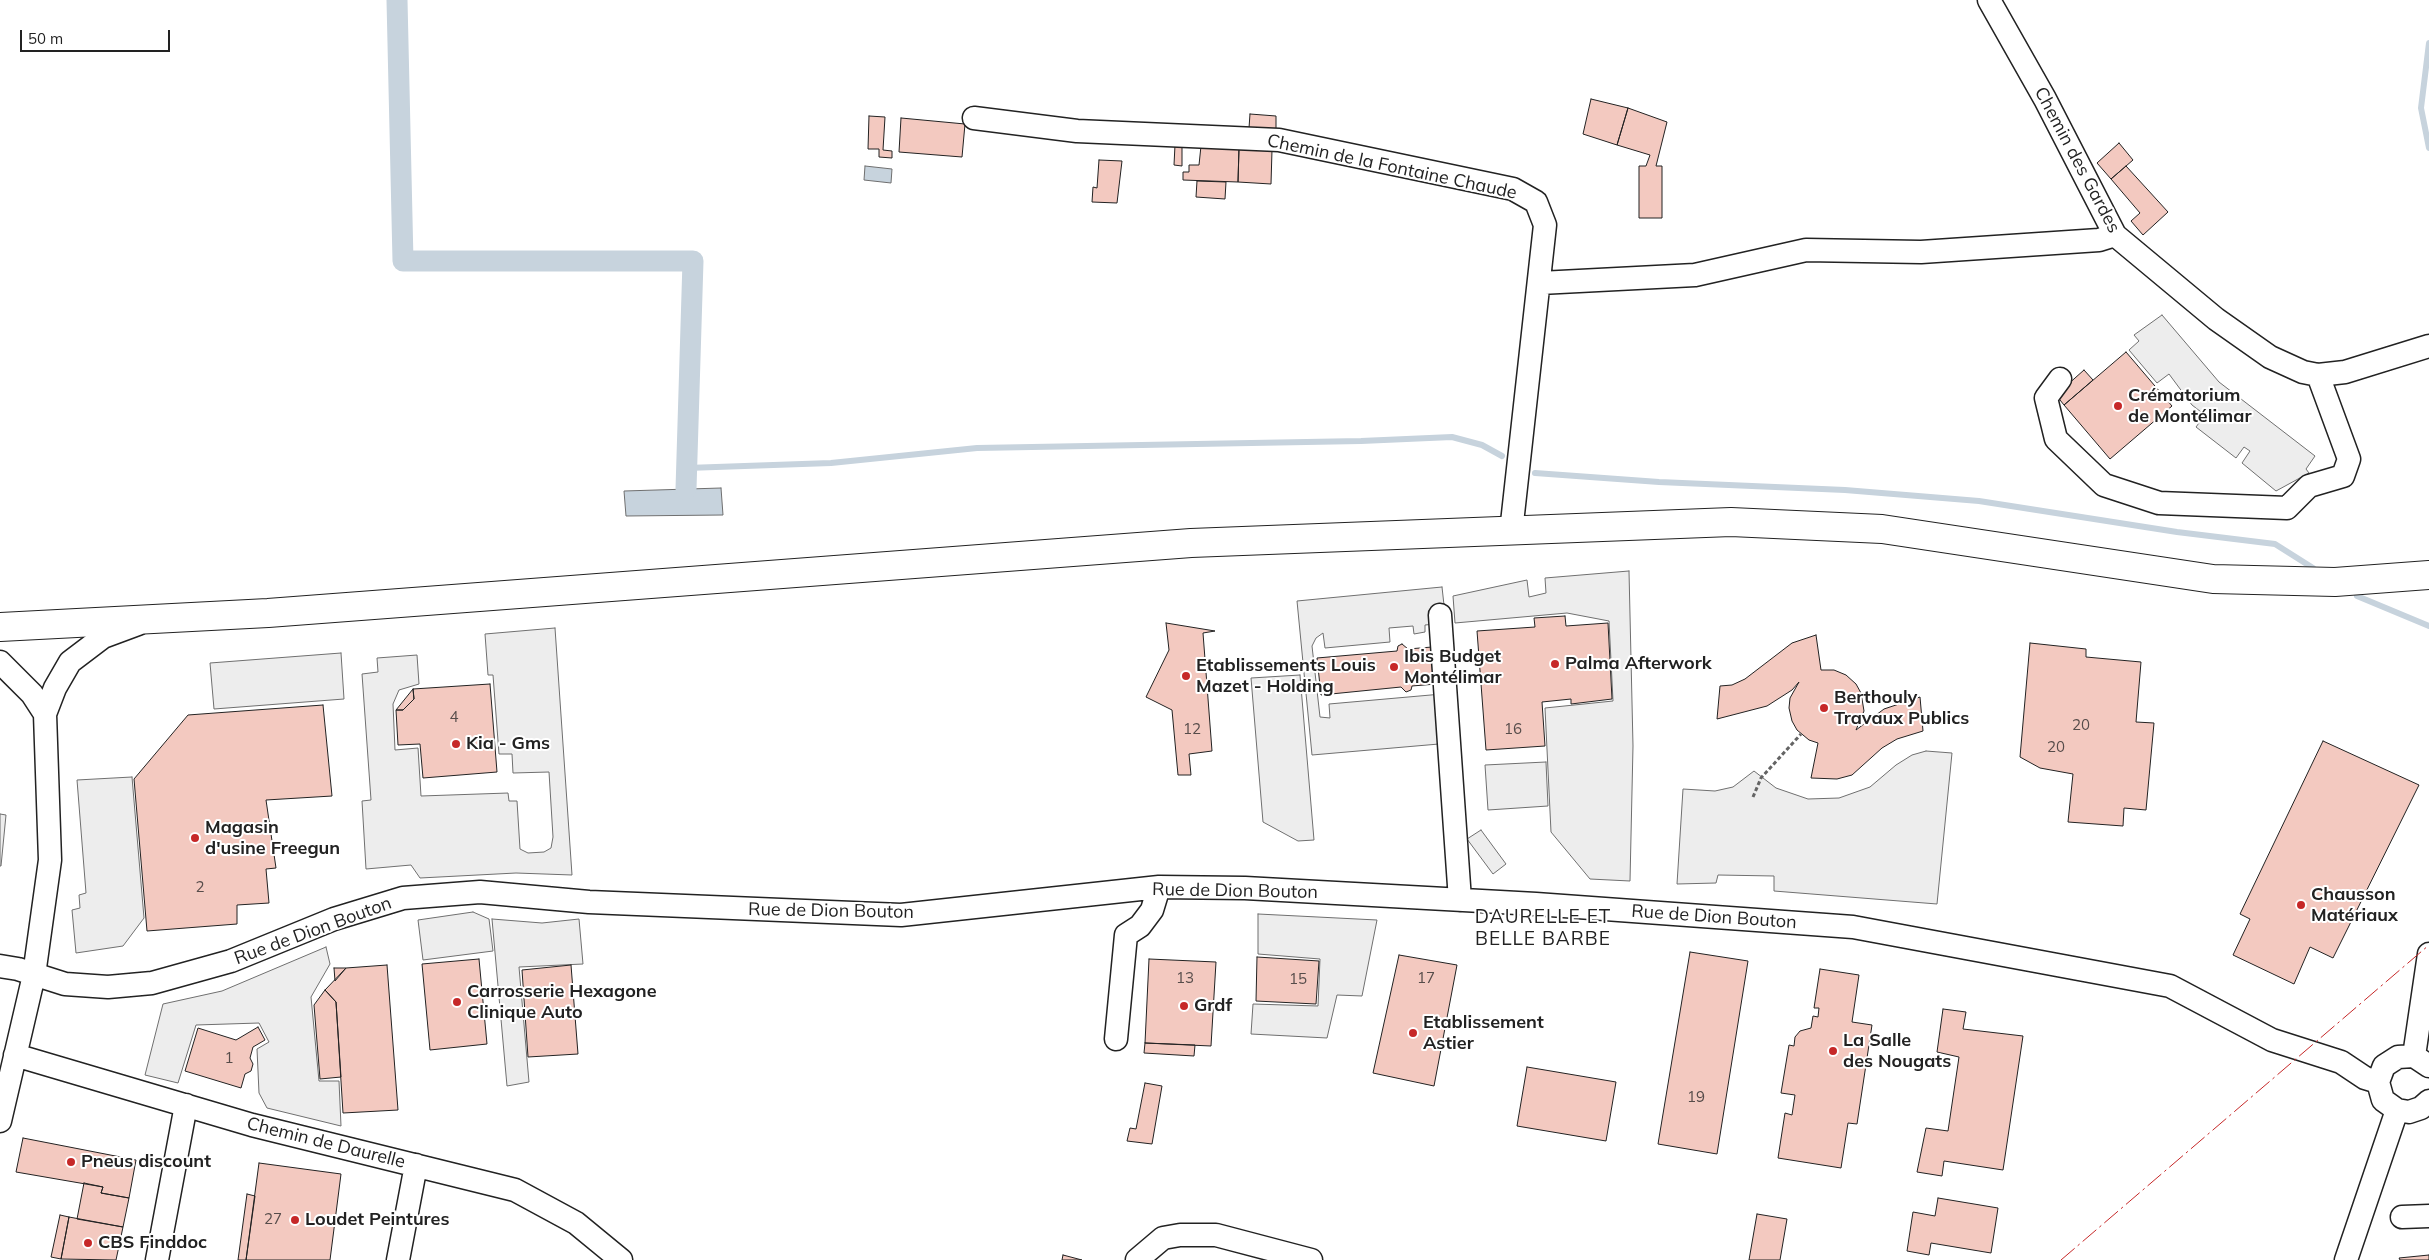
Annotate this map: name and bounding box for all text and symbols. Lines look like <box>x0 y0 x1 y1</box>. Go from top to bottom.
scale bar <box>22 20 172 52</box>
text: 50 m <box>28 29 63 48</box>
street label: Chemin des Gardes <box>2029 83 2125 237</box>
street label: Chemin de la Fontaine Chaude <box>1265 130 1519 204</box>
place label: Crématorium de Montélimar <box>2128 385 2252 428</box>
marker: Crématorium de Montélimar <box>2112 400 2124 412</box>
place label: Ibis Budget Montélimar <box>1404 646 1502 689</box>
place label: Palma Afterwork <box>1565 653 1712 675</box>
place label: Etablissements Louis Mazet - Holding <box>1196 655 1376 698</box>
marker: Palma Afterwork <box>1549 658 1561 670</box>
marker: Ibis Budget Montélimar <box>1388 661 1400 673</box>
marker: Etablissements Louis Mazet - Holding <box>1180 670 1192 682</box>
place label: Berthouly Travaux Publics <box>1834 687 1969 730</box>
marker: Berthouly Travaux Publics <box>1818 702 1830 714</box>
house number: 4 <box>450 708 458 726</box>
house number: 20 <box>2072 716 2090 734</box>
house number: 12 <box>1183 720 1201 738</box>
house number: 16 <box>1504 720 1522 738</box>
place label: Kia - Gms <box>466 733 550 755</box>
marker: Kia - Gms <box>450 738 462 750</box>
house number: 20 <box>2047 738 2065 756</box>
place label: Magasin d'usine Freegun <box>205 817 340 860</box>
marker: Magasin d'usine Freegun <box>189 832 201 844</box>
house number: 2 <box>196 878 204 896</box>
street label: Rue de Dion Bouton <box>1152 879 1318 903</box>
place label: Chausson Matériaux <box>2311 884 2398 926</box>
street label: Rue de Dion Bouton <box>231 892 395 970</box>
street label: Rue de Dion Bouton <box>748 899 914 923</box>
marker: Chausson Matériaux <box>2295 899 2307 911</box>
street label: Rue de Dion Bouton <box>1631 900 1797 934</box>
district label: DAURELLE ET BELLE BARBE <box>1473 906 1613 950</box>
house number: 13 <box>1176 969 1194 987</box>
house number: 17 <box>1417 969 1435 987</box>
house number: 15 <box>1289 970 1307 988</box>
place label: Carrosserie Hexagone Clinique Auto <box>467 981 657 1024</box>
place label: Grdf <box>1194 995 1232 1017</box>
marker: Carrosserie Hexagone Clinique Auto <box>451 996 463 1008</box>
marker: Grdf <box>1178 1000 1190 1012</box>
place label: Etablissement Astier <box>1423 1012 1544 1054</box>
marker: Etablissement Astier <box>1407 1027 1419 1039</box>
place label: La Salle des Nougats <box>1843 1030 1951 1072</box>
marker: La Salle des Nougats <box>1827 1045 1839 1057</box>
house number: 1 <box>225 1049 233 1067</box>
house number: 19 <box>1687 1088 1705 1106</box>
street label: Chemin de Daurelle <box>245 1113 407 1173</box>
place label: Pneus discount <box>81 1151 211 1173</box>
marker: Pneus discount <box>65 1156 77 1168</box>
place label: Loudet Peintures <box>305 1209 449 1231</box>
house number: 27 <box>264 1210 282 1228</box>
marker: Loudet Peintures <box>289 1214 301 1226</box>
place label: CBS Finddoc <box>98 1232 207 1254</box>
marker: CBS Finddoc <box>82 1237 94 1249</box>

